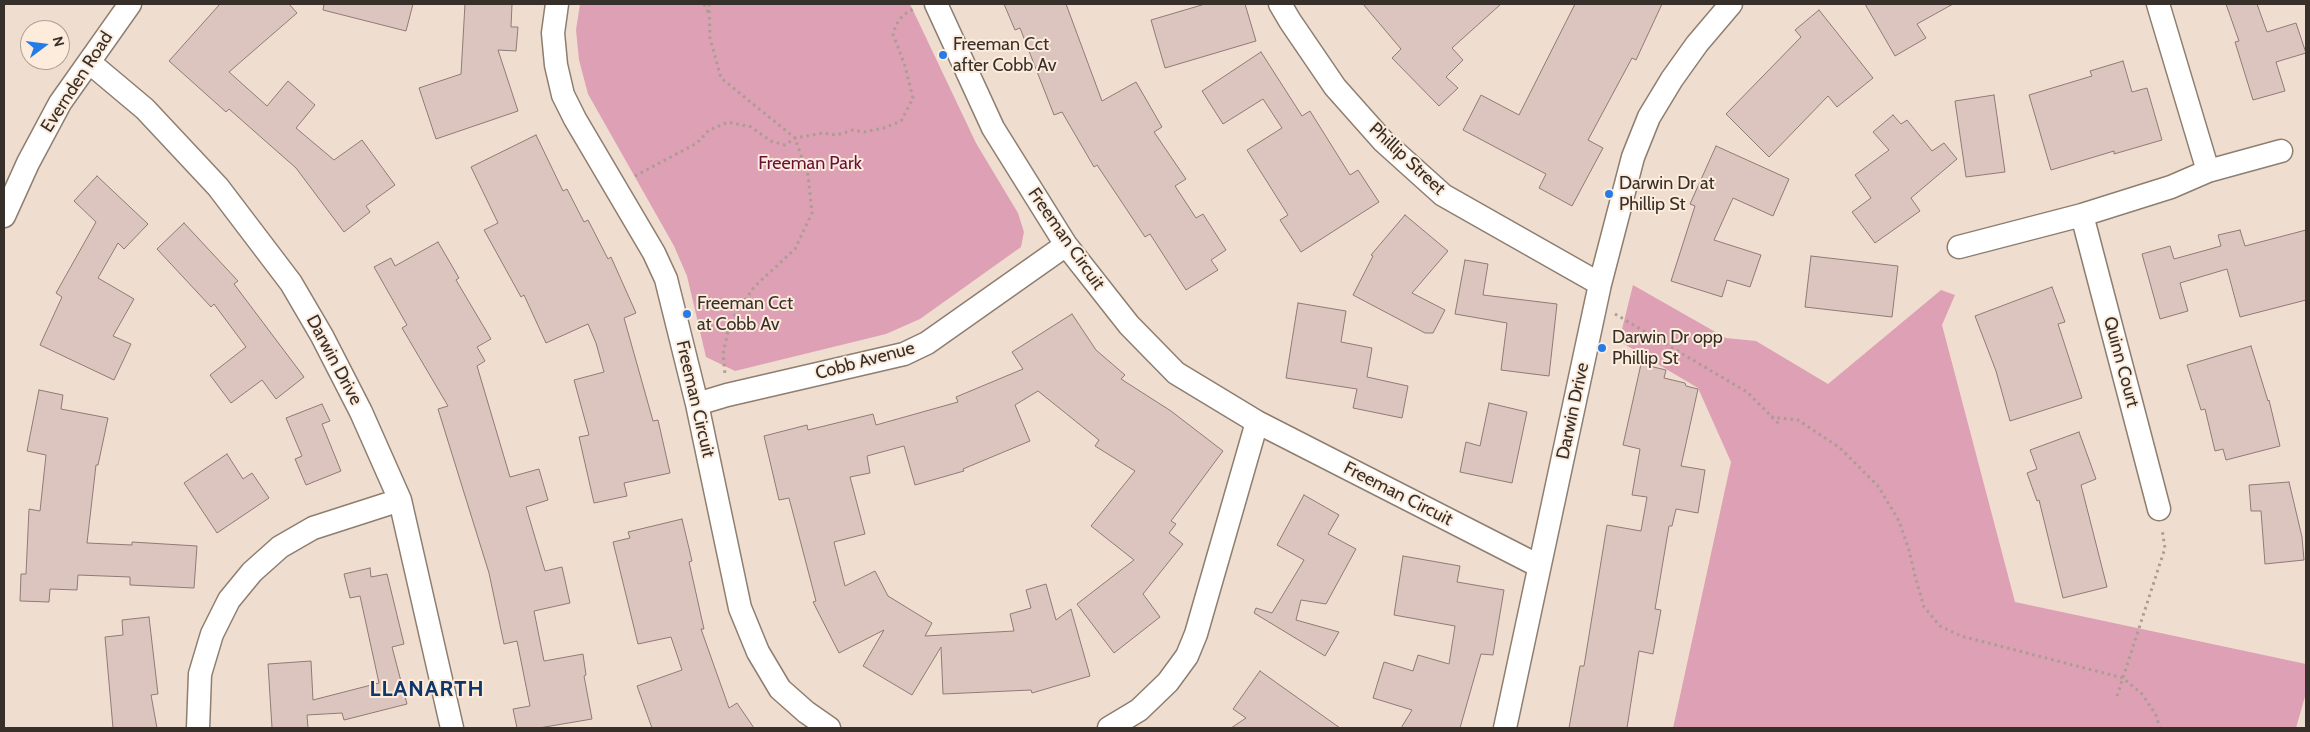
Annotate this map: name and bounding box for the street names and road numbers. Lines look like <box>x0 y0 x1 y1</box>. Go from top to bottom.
street label: Evernden Road <box>36 28 118 136</box>
street label: Phillip Street <box>1364 118 1450 200</box>
street label: Freeman Circuit <box>1023 184 1109 294</box>
street label: Darwin Drive <box>301 311 367 409</box>
street label: Quinn Court <box>2099 314 2143 410</box>
street label: Cobb Avenue <box>813 337 917 385</box>
street label: Freeman Circuit <box>671 338 719 460</box>
street label: Darwin Drive <box>1552 361 1594 461</box>
street label: Freeman Circuit <box>1340 457 1456 531</box>

